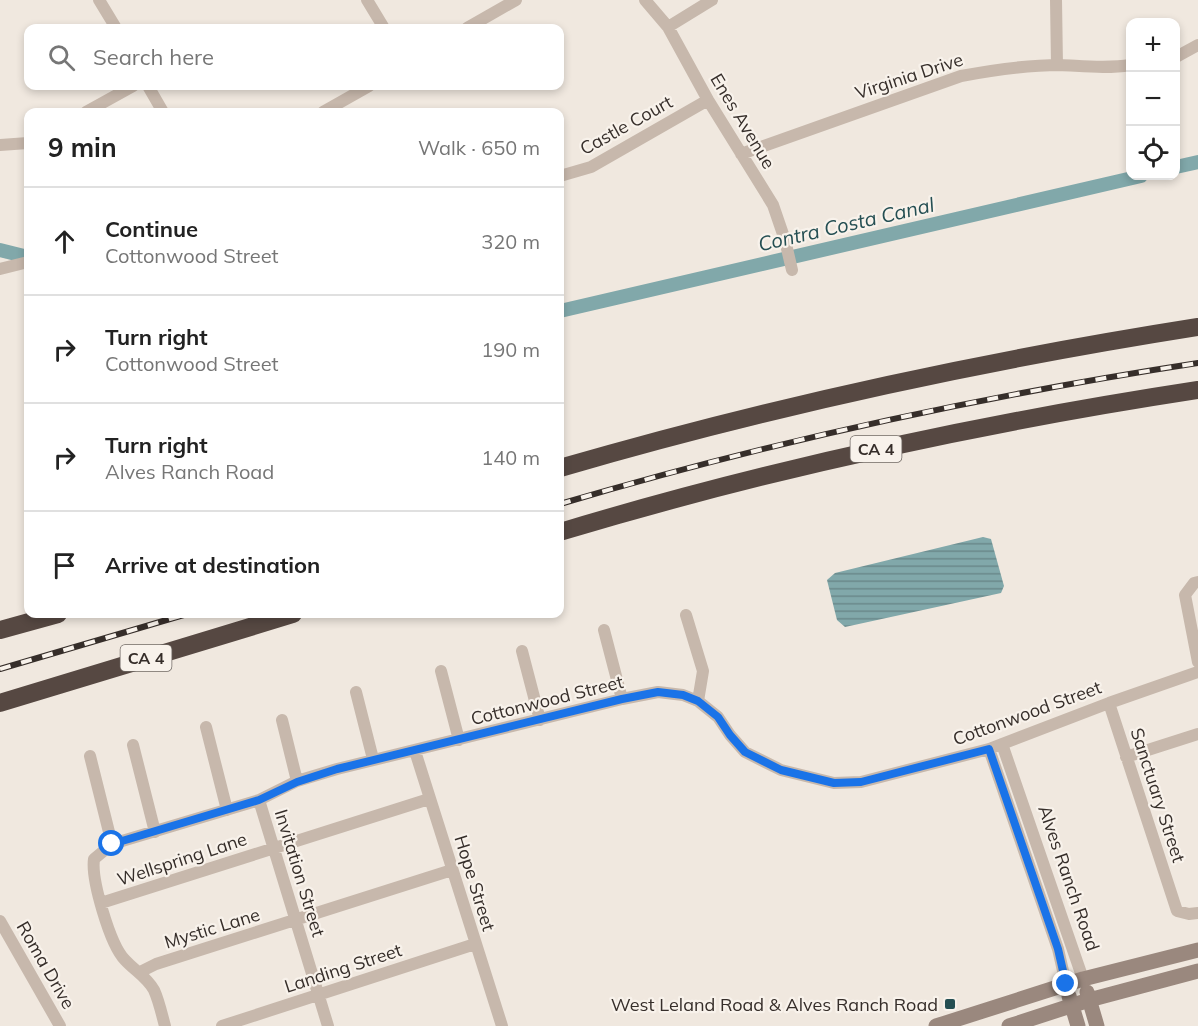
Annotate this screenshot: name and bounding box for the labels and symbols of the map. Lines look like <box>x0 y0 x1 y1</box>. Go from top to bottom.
street label: Virginia Drive <box>852 48 966 104</box>
street label: Enes Avenue <box>706 69 780 173</box>
street label: Castle Court <box>576 90 676 160</box>
water label: Contra Costa Canal <box>756 192 937 256</box>
road number: CA 4 <box>850 436 902 462</box>
road number: CA 4 <box>120 645 172 671</box>
street label: Cottonwood Street <box>468 670 626 730</box>
street label: Cottonwood Street <box>950 675 1104 751</box>
street label: Sanctuary Street <box>1125 725 1191 865</box>
street label: Alves Ranch Road <box>1033 802 1105 954</box>
street label: Invitation Street <box>270 807 330 939</box>
street label: Wellspring Lane <box>114 827 250 891</box>
route start <box>98 830 124 856</box>
street label: Hope Street <box>450 832 500 934</box>
street label: Mystic Lane <box>161 903 263 953</box>
street label: Roma Drive <box>12 917 80 1013</box>
street label: Landing Street <box>281 938 405 998</box>
route end <box>1052 970 1078 996</box>
place label: West Leland Road & Alves Ranch Road <box>611 993 938 1016</box>
marker: West Leland Road & Alves Ranch Road <box>943 997 957 1011</box>

